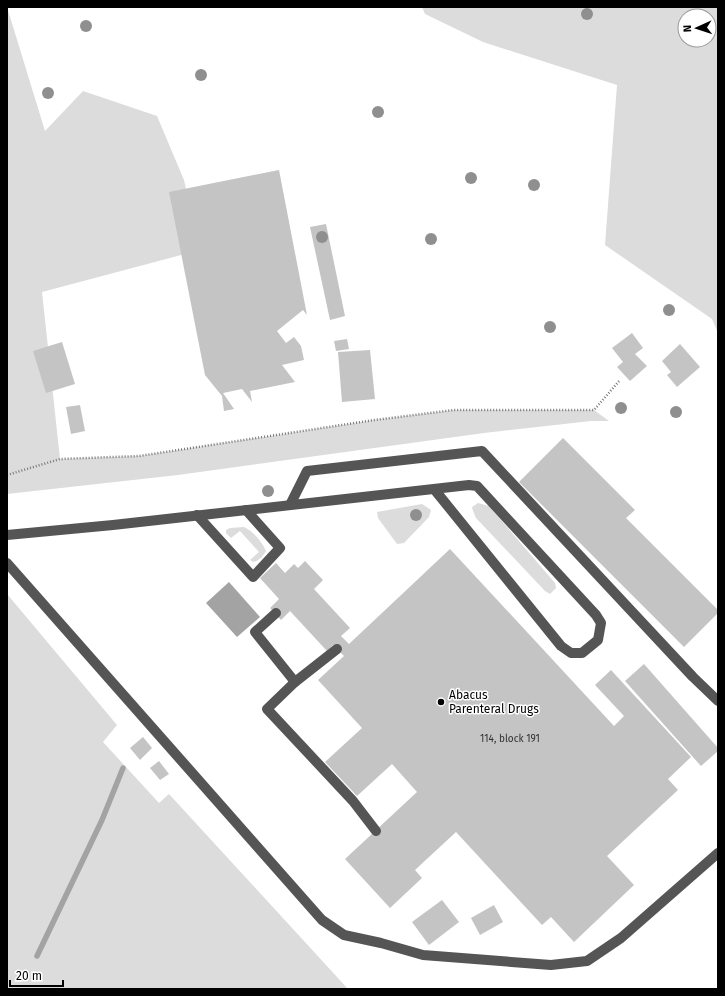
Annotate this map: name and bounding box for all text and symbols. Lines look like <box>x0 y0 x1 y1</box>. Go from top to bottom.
north arrow <box>677 8 717 48</box>
text: N <box>681 25 694 32</box>
place label: Abacus Parenteral Drugs <box>449 688 539 716</box>
marker: Abacus Parenteral Drugs <box>436 697 446 707</box>
house number: 114, block 191 <box>480 733 540 745</box>
scale bar <box>10 962 63 988</box>
text: 20 m <box>16 969 42 983</box>

